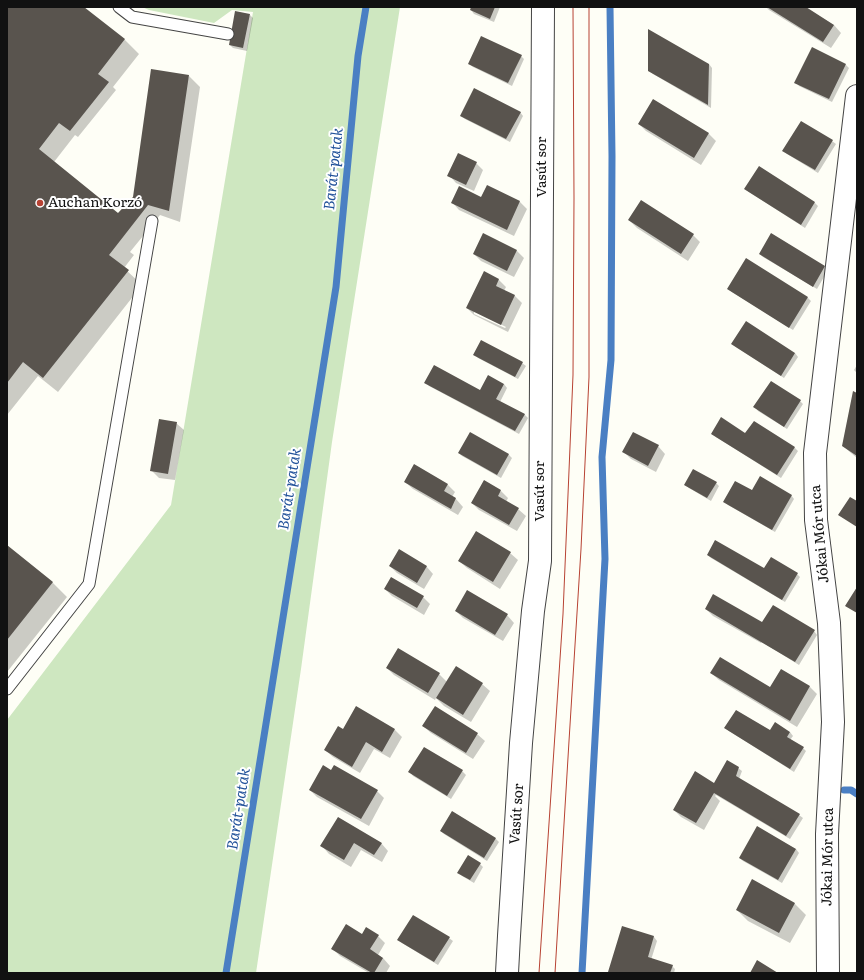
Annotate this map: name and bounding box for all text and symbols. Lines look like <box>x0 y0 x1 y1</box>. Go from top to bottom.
water label: Barát-patak <box>321 127 347 211</box>
street label: Vasút sor <box>534 137 550 197</box>
place label: Auchan Korzó <box>48 195 142 211</box>
marker: Auchan Korzó <box>35 198 45 208</box>
water label: Barát-patak <box>275 447 305 531</box>
street label: Vasút sor <box>532 461 548 521</box>
street label: Jókai Mór utca <box>807 484 833 584</box>
water label: Barát-patak <box>224 767 254 851</box>
street label: Vasút sor <box>506 783 528 845</box>
street label: Jókai Mór utca <box>819 808 837 906</box>

